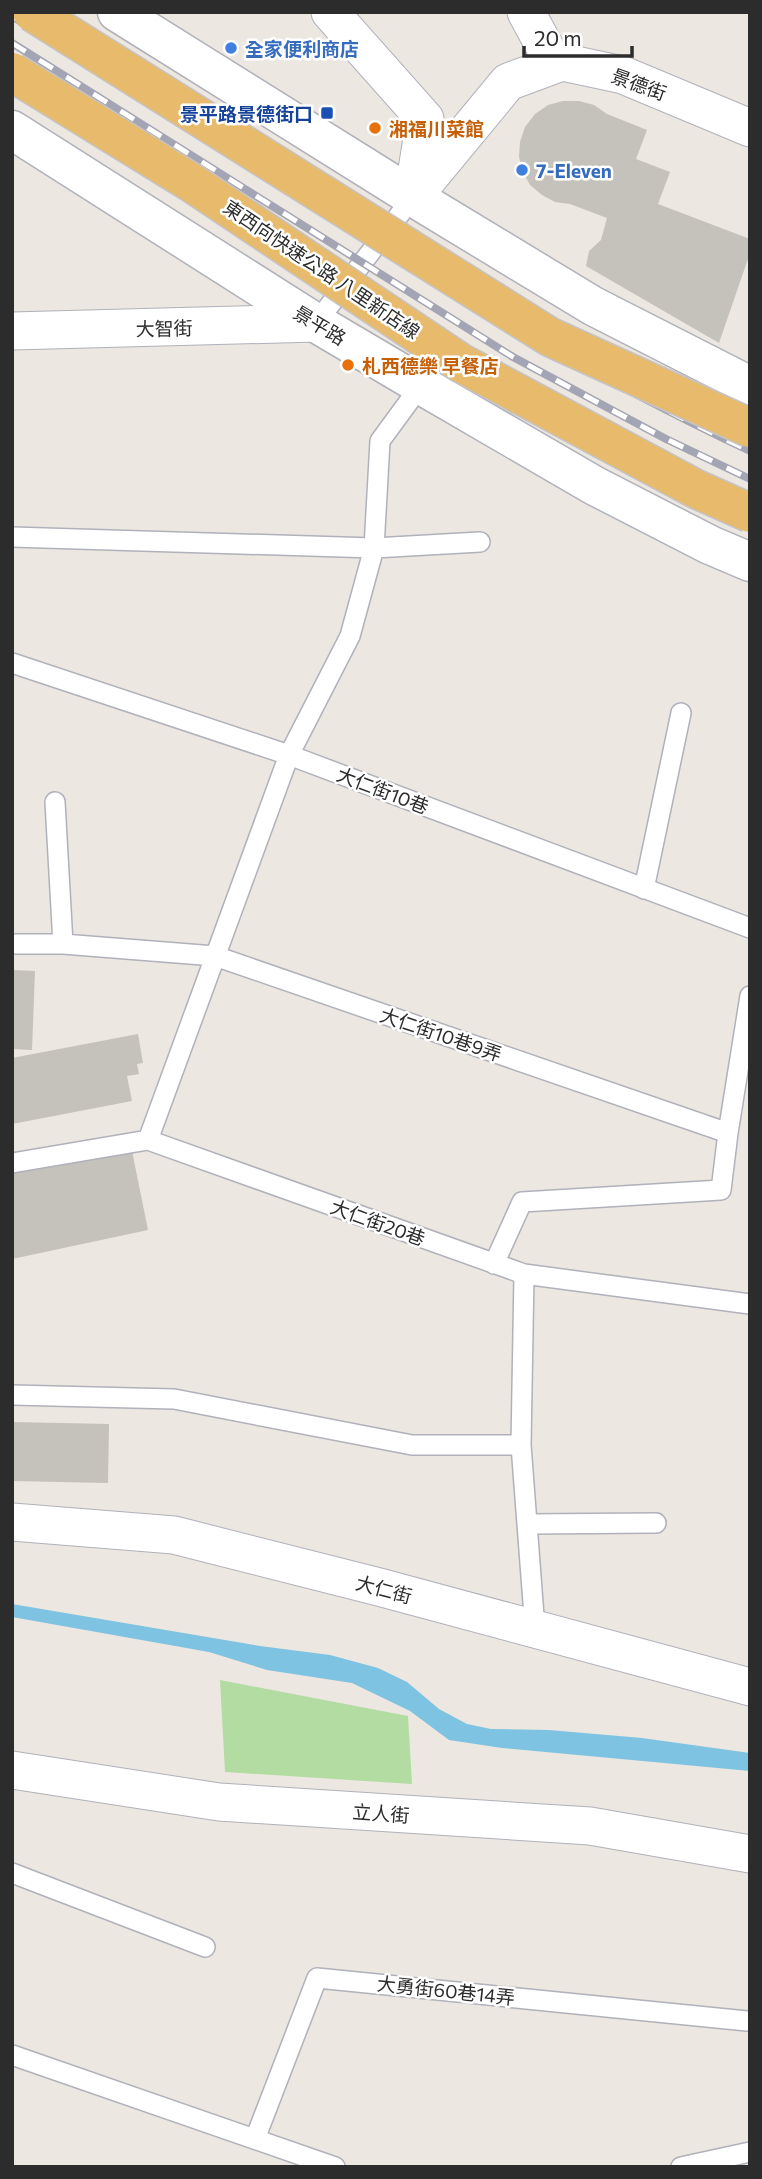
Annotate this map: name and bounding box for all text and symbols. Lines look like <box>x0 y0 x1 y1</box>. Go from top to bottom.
scale bar <box>524 14 632 58</box>
text: 20 m <box>534 25 582 50</box>
place label: 全家便利商店 <box>245 37 359 60</box>
marker: 全家便利商店 <box>223 40 239 56</box>
street label: 景德街 <box>608 63 670 105</box>
place label: 景平路景德街口 <box>180 102 313 125</box>
marker: 景平路景德街口 <box>319 105 335 121</box>
place label: 湘福川菜館 <box>389 117 484 140</box>
marker: 湘福川菜館 <box>367 120 383 136</box>
place label: 7-Eleven <box>536 159 612 182</box>
marker: 7-Eleven <box>514 162 530 178</box>
street label: 東西向快速公路 八里新店線 <box>220 195 424 343</box>
street label: 景平路 <box>290 300 350 350</box>
street label: 大智街 <box>135 316 193 340</box>
place label: 札西德樂 早餐店 <box>362 354 499 377</box>
marker: 札西德樂 早餐店 <box>340 357 356 373</box>
street label: 大仁街10巷 <box>334 762 432 818</box>
street label: 大仁街10巷9弄 <box>377 1002 505 1066</box>
street label: 大仁街20巷 <box>328 1194 428 1250</box>
street label: 大仁街 <box>353 1571 415 1607</box>
street label: 立人街 <box>352 1800 410 1826</box>
street label: 大勇街60巷14弄 <box>376 1971 516 2009</box>

